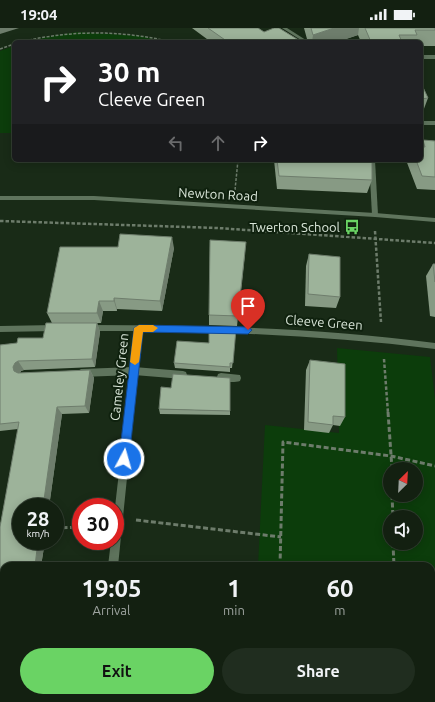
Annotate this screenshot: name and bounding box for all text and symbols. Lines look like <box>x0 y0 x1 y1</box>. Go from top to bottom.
text: 19:04 <box>20 6 58 23</box>
icon: right <box>32 56 84 108</box>
text: 30 m <box>98 56 160 87</box>
text: Cleeve Green <box>98 89 205 109</box>
icon: left <box>165 132 187 154</box>
icon: ahead <box>207 132 229 154</box>
icon: right <box>249 132 271 154</box>
street label: Newton Road <box>178 185 258 203</box>
bus stop icon: Twerton School <box>343 218 361 236</box>
place label: Twerton School <box>250 220 341 234</box>
pin <box>231 289 265 330</box>
icon: arrive <box>237 295 259 317</box>
street label: Cleeve Green <box>285 312 363 332</box>
street label: Cameley Green <box>107 332 131 422</box>
position arrow <box>103 438 145 480</box>
north arrow <box>383 462 423 502</box>
map controls <box>383 462 423 550</box>
speed limit sign: 30 <box>72 498 124 550</box>
text: 28 <box>27 507 49 530</box>
button: sound <box>383 510 423 550</box>
text: km/h <box>26 528 50 539</box>
text: 19:05 <box>82 575 142 602</box>
text: 1 <box>227 575 241 602</box>
text: 60 <box>326 575 353 602</box>
text: Arrival <box>93 603 130 617</box>
text: min <box>223 603 245 617</box>
text: m <box>334 603 346 617</box>
button: Exit <box>20 648 214 694</box>
button: Share <box>222 648 415 694</box>

